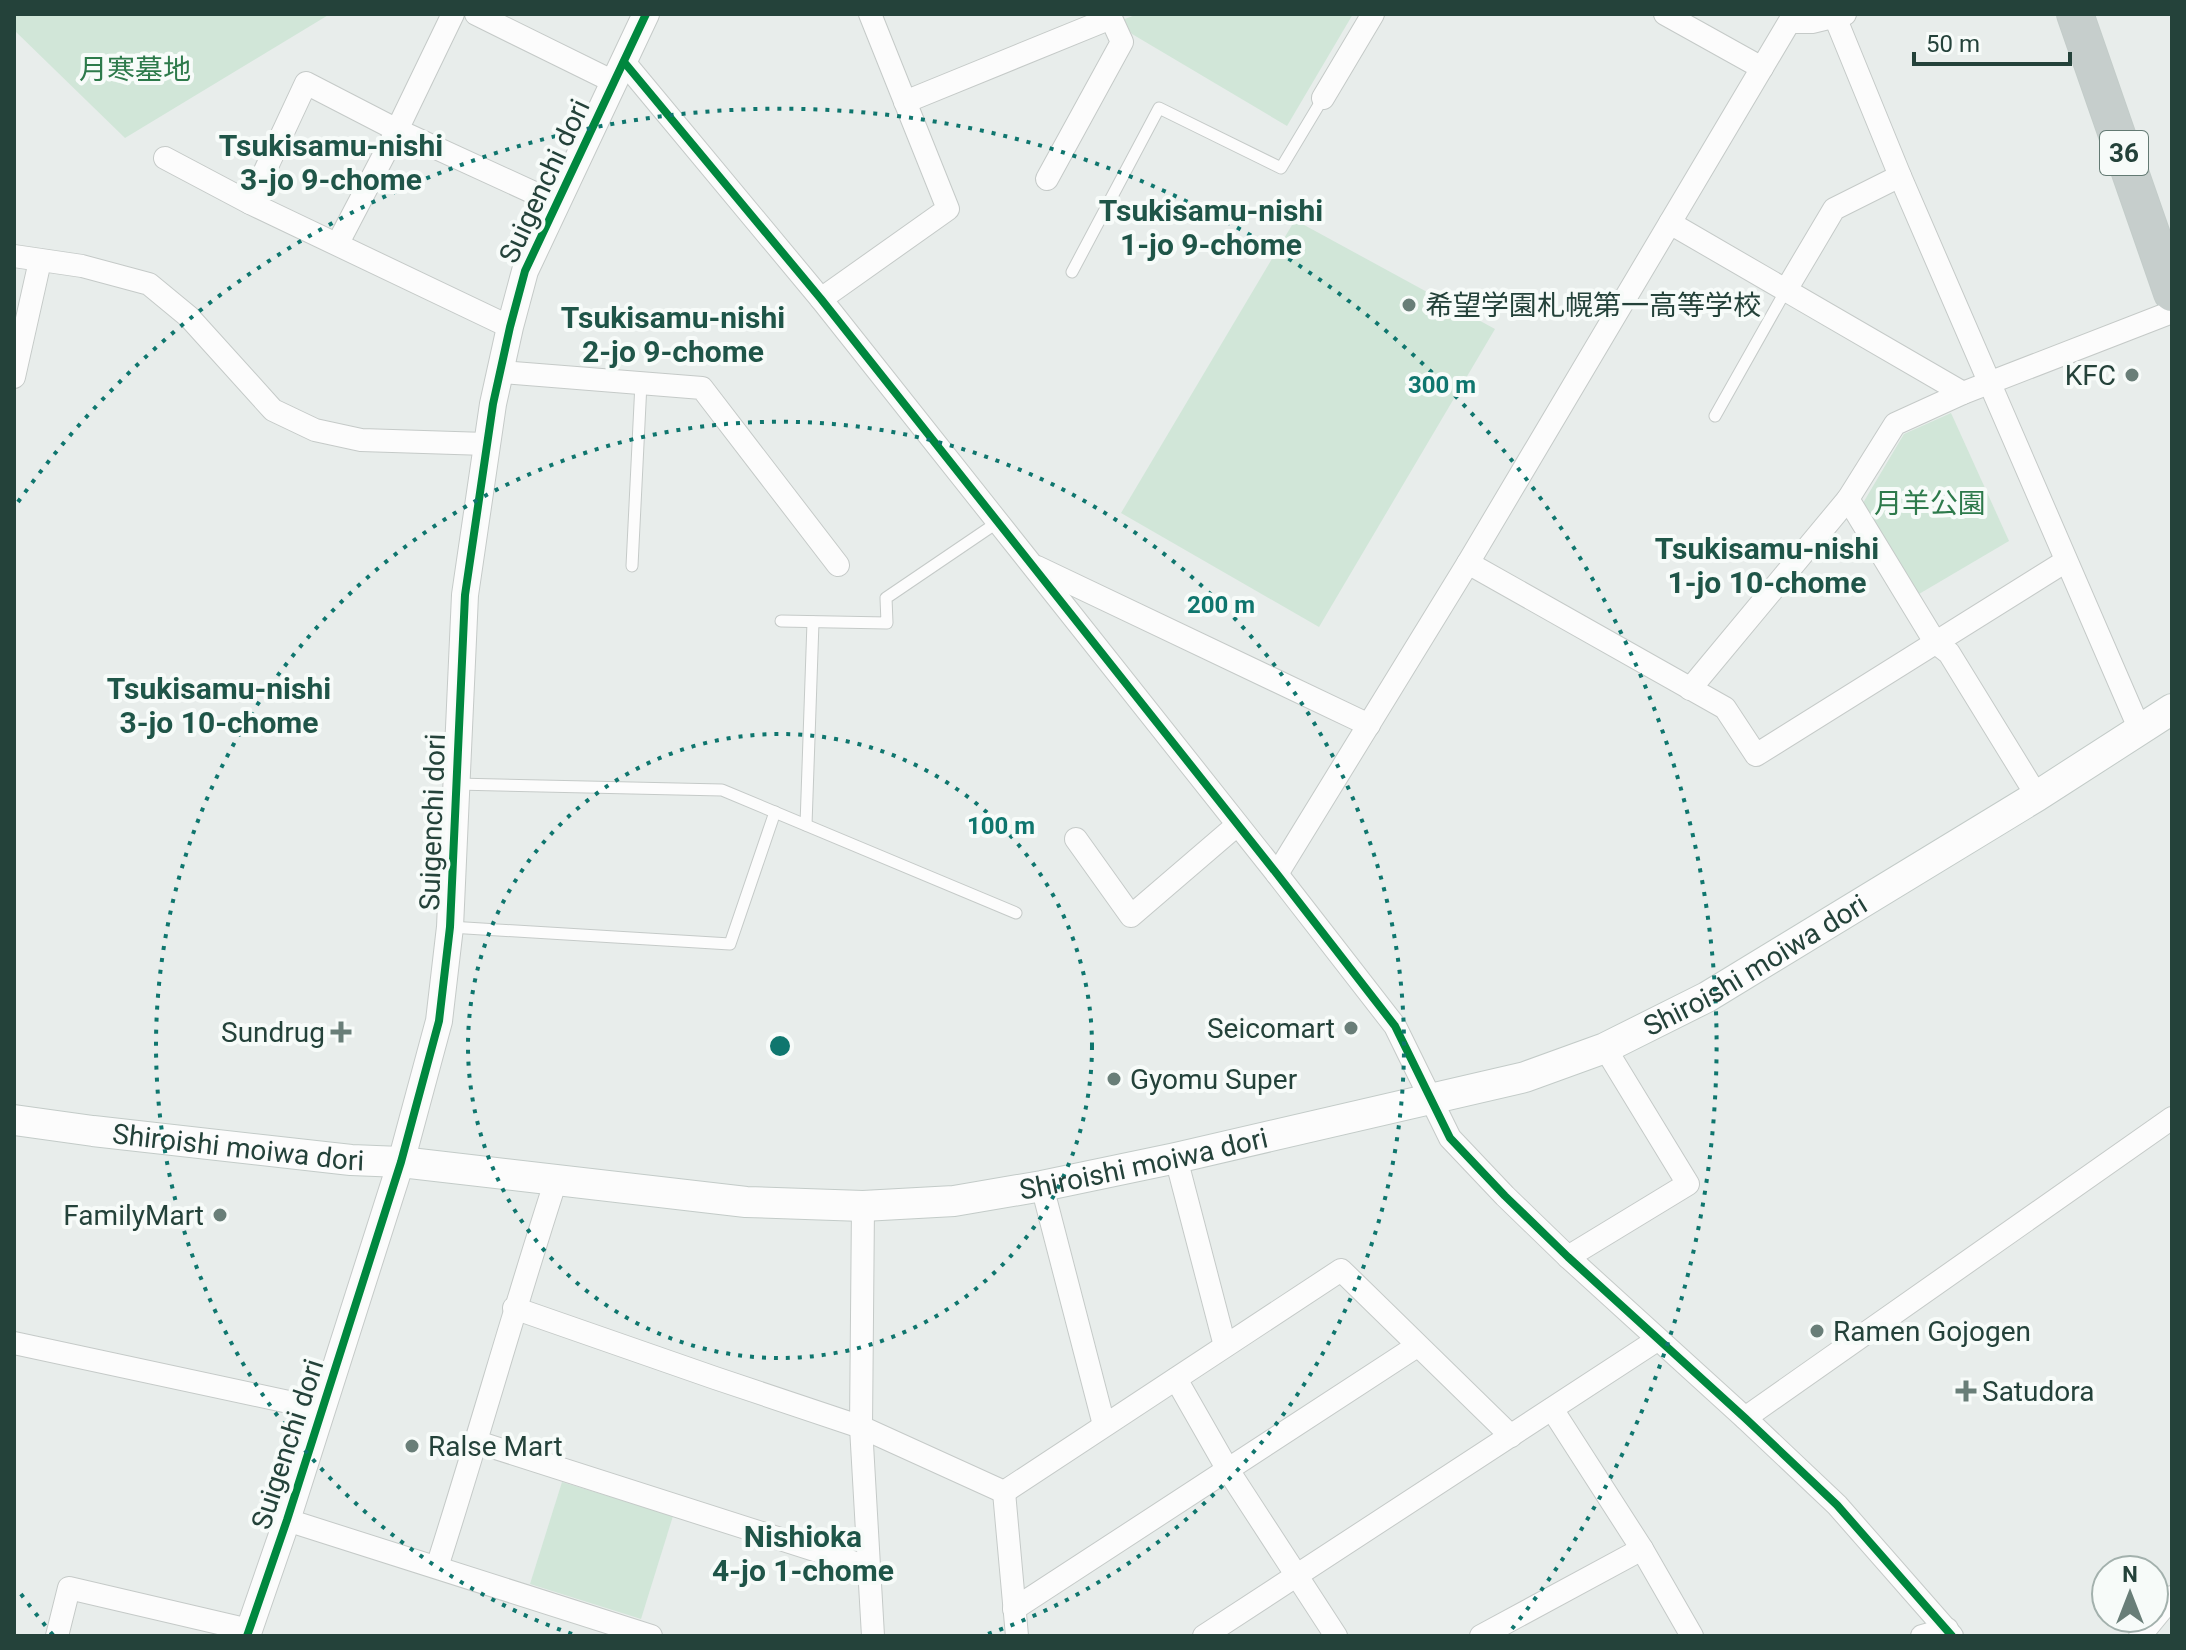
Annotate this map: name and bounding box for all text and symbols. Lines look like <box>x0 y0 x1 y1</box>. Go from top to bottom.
scale bar <box>1914 16 2070 66</box>
text: 50 m <box>1926 30 1980 58</box>
park label: 月寒墓地 <box>79 53 191 86</box>
street label: Suigenchi dori <box>492 94 597 268</box>
district label: Tsukisamu-nishi 3-jo 9-chome <box>219 128 443 197</box>
road number: 36 <box>2100 131 2148 175</box>
district label: Tsukisamu-nishi 1-jo 9-chome <box>1099 193 1323 262</box>
place label: 希望学園札幌第一高等学校 <box>1425 289 1761 322</box>
marker: 希望学園札幌第一高等学校 <box>1400 296 1418 314</box>
district label: Tsukisamu-nishi 2-jo 9-chome <box>561 300 785 369</box>
place label: KFC <box>2065 359 2116 392</box>
marker: KFC <box>2123 366 2141 384</box>
text: 300 m <box>1408 371 1476 399</box>
park label: 月羊公園 <box>1874 487 1986 520</box>
district label: Tsukisamu-nishi 1-jo 10-chome <box>1655 531 1879 600</box>
text: 200 m <box>1187 591 1255 619</box>
district label: Tsukisamu-nishi 3-jo 10-chome <box>107 671 331 740</box>
street label: Suigenchi dori <box>413 733 452 911</box>
text: 100 m <box>967 812 1035 840</box>
street label: Shiroishi moiwa dori <box>1638 888 1873 1043</box>
place label: Seicomart <box>1207 1012 1335 1045</box>
place label: Sundrug <box>221 1016 325 1049</box>
marker: Seicomart <box>1342 1019 1360 1037</box>
marker: Sundrug <box>332 1023 350 1041</box>
centre of rings <box>766 1032 794 1060</box>
place label: Gyomu Super <box>1130 1063 1298 1096</box>
marker: Gyomu Super <box>1105 1070 1123 1088</box>
street label: Shiroishi moiwa dori <box>111 1117 365 1178</box>
street label: Shiroishi moiwa dori <box>1017 1121 1271 1207</box>
place label: FamilyMart <box>63 1199 204 1232</box>
marker: FamilyMart <box>211 1206 229 1224</box>
place label: Ramen Gojogen <box>1833 1315 2031 1348</box>
marker: Ramen Gojogen <box>1808 1322 1826 1340</box>
street label: Suigenchi dori <box>244 1355 330 1533</box>
place label: Satudora <box>1982 1375 2094 1408</box>
marker: Satudora <box>1957 1382 1975 1400</box>
place label: Ralse Mart <box>428 1430 563 1463</box>
marker: Ralse Mart <box>403 1437 421 1455</box>
district label: Nishioka 4-jo 1-chome <box>712 1519 894 1588</box>
north arrow <box>2090 1554 2170 1634</box>
text: N <box>2122 1562 2138 1587</box>

